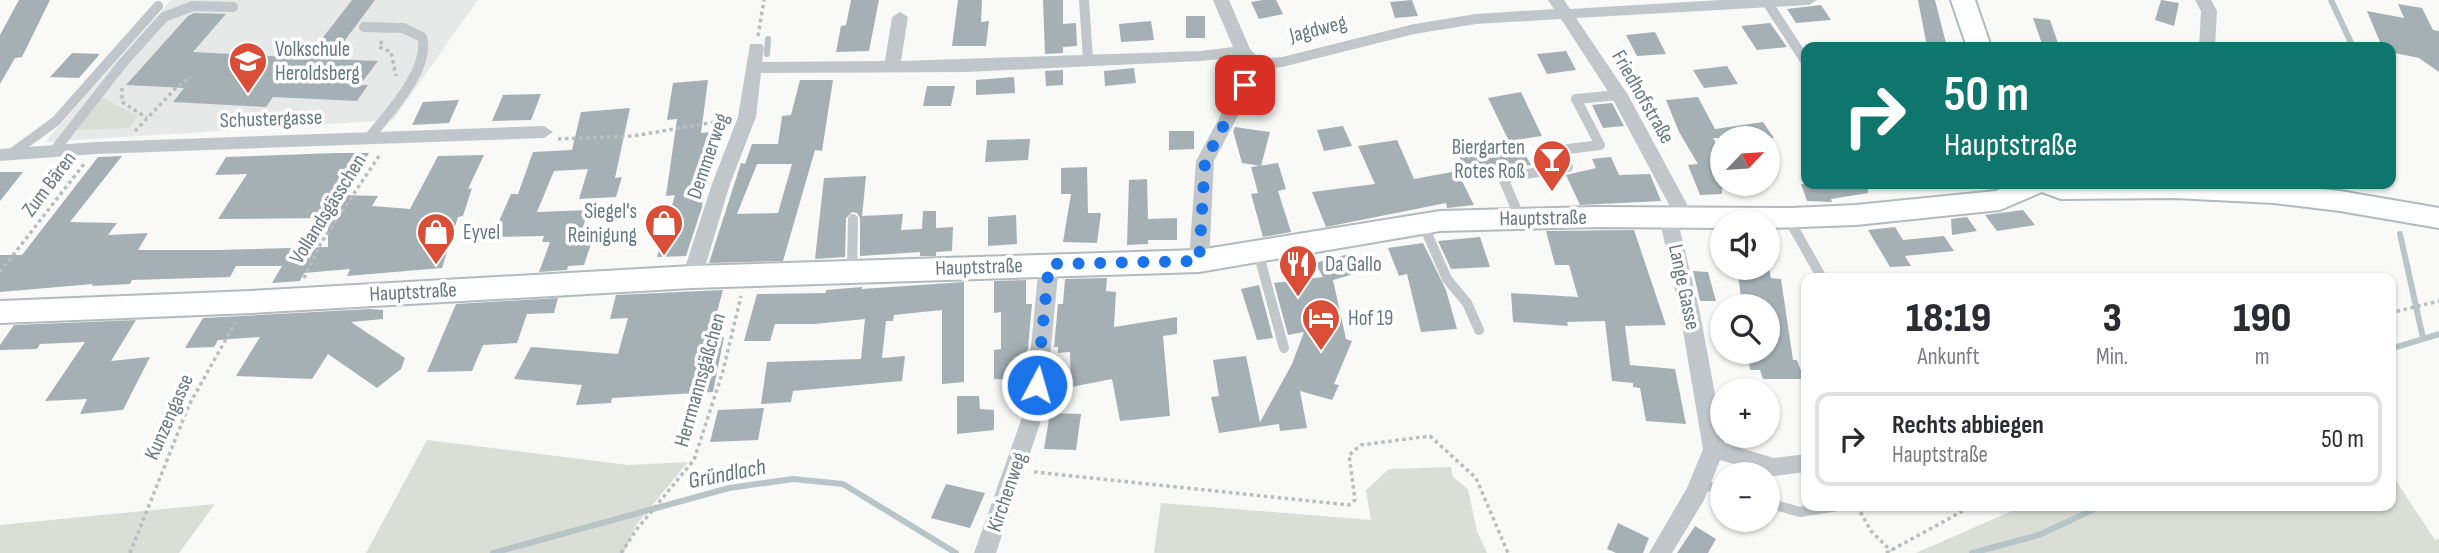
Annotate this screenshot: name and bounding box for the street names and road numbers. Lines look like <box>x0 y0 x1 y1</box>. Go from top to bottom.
street label: Jagdweg <box>1286 10 1349 48</box>
street label: Friedhofstraße <box>1606 46 1680 148</box>
street label: Schustergasse <box>219 105 323 133</box>
street label: Demmerweg <box>682 110 734 202</box>
street label: Zum Bären <box>17 147 81 221</box>
street label: Vollandsgässchen <box>284 150 372 268</box>
street label: Hauptstraße <box>1499 205 1587 231</box>
street label: Lange Gasse <box>1663 242 1705 332</box>
street label: Hauptstraße <box>935 253 1023 281</box>
street label: Hauptstraße <box>369 277 457 307</box>
street label: Herrmannsgäßchen <box>669 310 731 450</box>
street label: Kunzengasse <box>139 370 199 464</box>
street label: Kirchenweg <box>982 449 1032 535</box>

